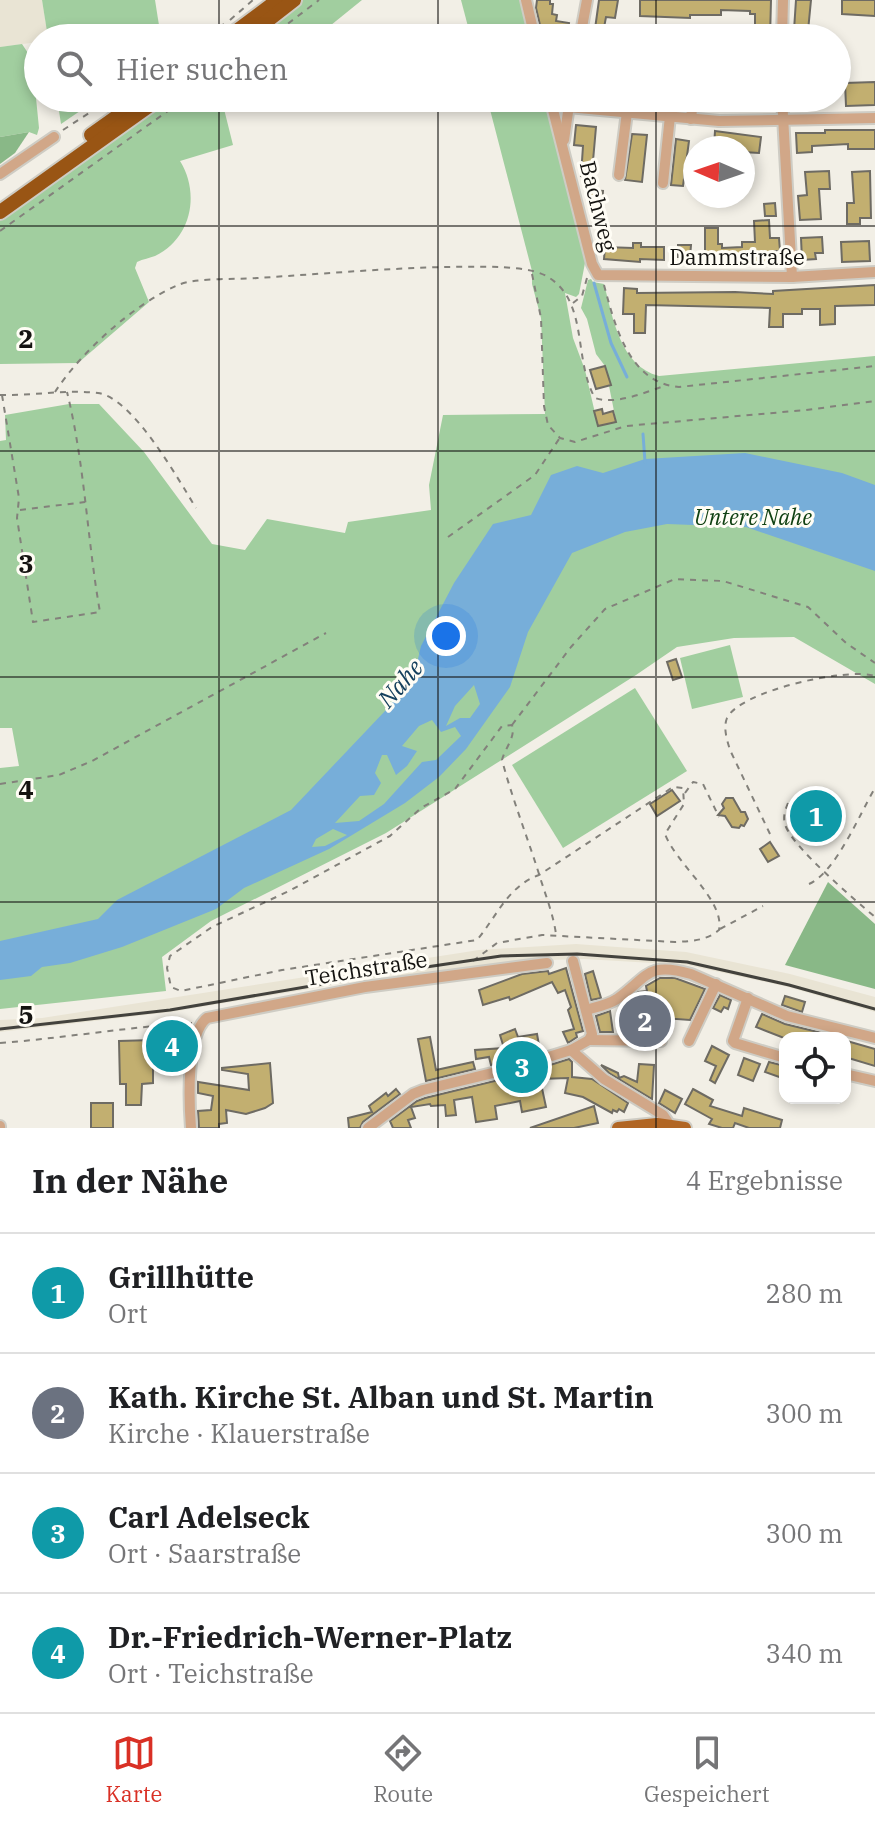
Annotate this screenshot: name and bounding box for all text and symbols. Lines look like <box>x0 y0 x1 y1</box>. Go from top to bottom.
search box <box>24 24 851 112</box>
icon: search <box>52 46 96 90</box>
text: Hier suchen <box>116 49 288 88</box>
north arrow <box>683 136 755 208</box>
street label: Bachweg <box>574 158 624 254</box>
street label: Dammstraße <box>669 242 805 271</box>
text: 2 <box>18 321 34 355</box>
park label: Untere Nahe <box>694 502 812 531</box>
text: 3 <box>18 546 34 580</box>
your location <box>426 616 466 656</box>
water label: Nahe <box>370 652 430 715</box>
text: 4 <box>18 772 34 806</box>
pin: 1 <box>790 786 842 846</box>
street label: Teichstraße <box>303 944 429 992</box>
pin: 2 <box>619 991 671 1051</box>
text: 5 <box>18 997 34 1031</box>
pin: 4 <box>146 1016 198 1076</box>
map controls <box>779 1032 851 1104</box>
button: locate <box>779 1032 851 1104</box>
pin: 3 <box>496 1037 548 1097</box>
text: In der Nähe <box>32 1158 228 1202</box>
text: 4 Ergebnisse <box>686 1163 843 1197</box>
text: Grillhütte <box>108 1257 254 1296</box>
text: 1 <box>50 1276 66 1310</box>
text: 280 m <box>765 1276 843 1310</box>
text: Ort <box>108 1296 148 1330</box>
text: Kath. Kirche St. Alban und St. Martin <box>108 1377 654 1416</box>
text: 2 <box>50 1396 66 1430</box>
text: 300 m <box>765 1396 843 1430</box>
text: Kirche · Klauerstraße <box>108 1416 370 1450</box>
text: Carl Adelseck <box>108 1497 309 1536</box>
text: 3 <box>50 1516 66 1550</box>
text: 300 m <box>765 1516 843 1550</box>
text: Ort · Saarstraße <box>108 1536 301 1570</box>
text: Dr.-Friedrich-Werner-Platz <box>108 1617 512 1656</box>
text: 4 <box>50 1636 66 1670</box>
text: 340 m <box>765 1636 843 1670</box>
text: Ort · Teichstraße <box>108 1656 314 1690</box>
tab: Karte <box>105 1731 162 1808</box>
tab: Route <box>373 1731 433 1808</box>
tab: Gespeichert <box>644 1731 770 1808</box>

